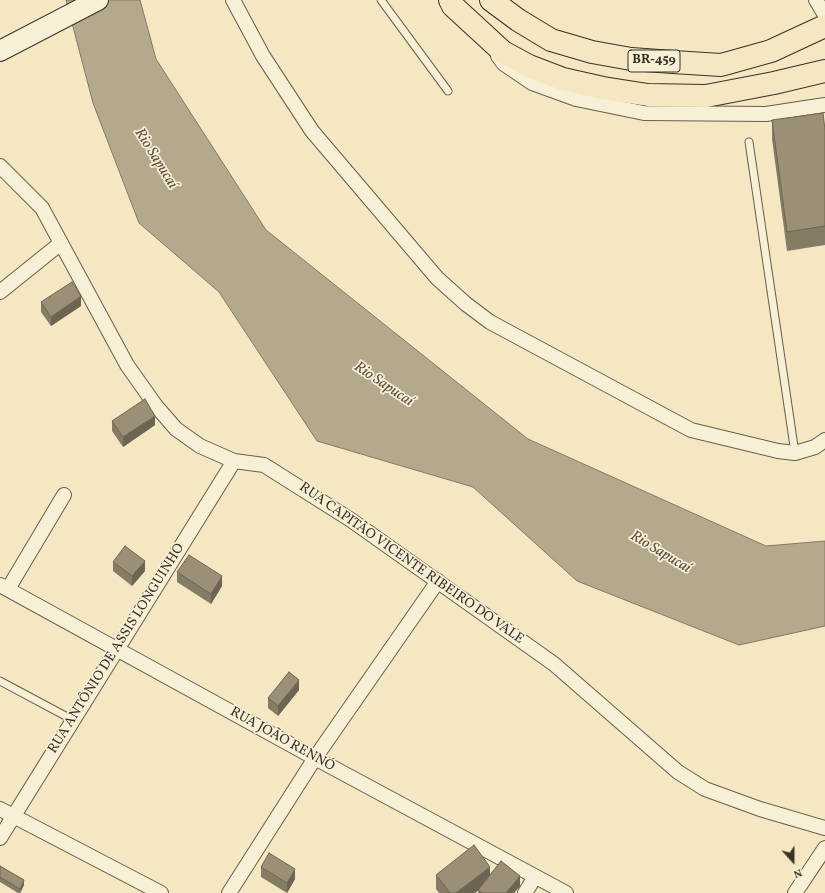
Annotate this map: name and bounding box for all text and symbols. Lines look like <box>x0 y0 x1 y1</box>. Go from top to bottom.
road number: BR-459 <box>628 50 680 72</box>
water label: Rio Sapucaí <box>129 126 181 192</box>
water label: Rio Sapucaí <box>350 359 416 411</box>
street label: RUA CAPITÃO VICENTE RIBEIRO DO VALE <box>295 480 527 648</box>
water label: Rio Sapucaí <box>626 528 694 578</box>
street label: RUA ANTÔNIO DE ASSIS LONGUINHO <box>45 541 189 757</box>
street label: RUA JOÃO RENNÓ <box>227 704 337 776</box>
north arrow <box>773 841 813 881</box>
text: N <box>791 864 804 881</box>

